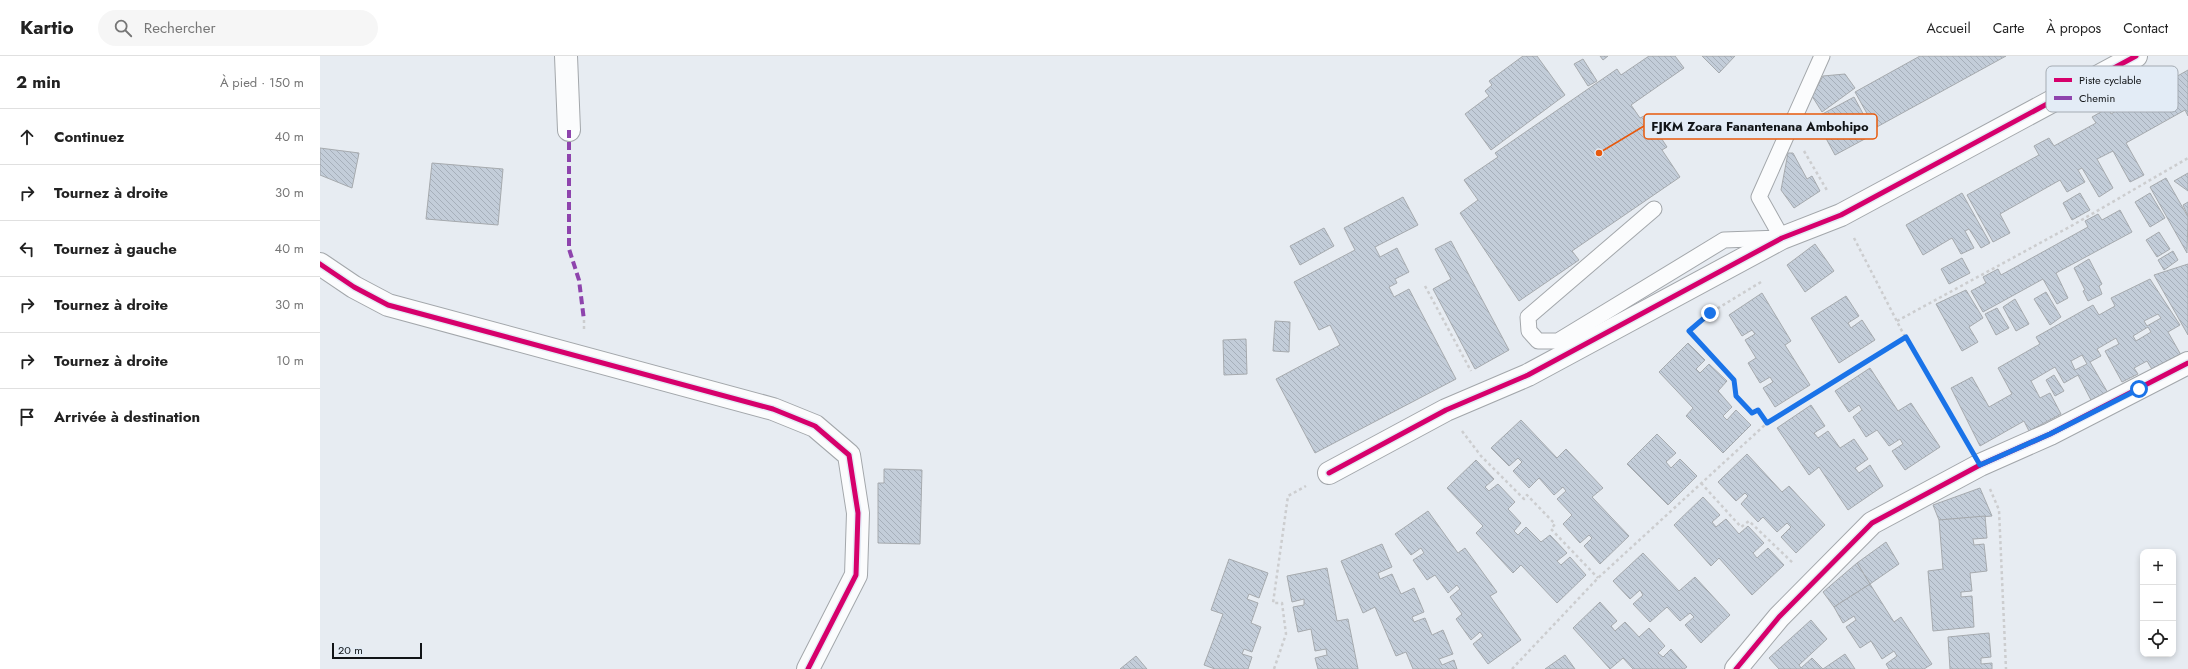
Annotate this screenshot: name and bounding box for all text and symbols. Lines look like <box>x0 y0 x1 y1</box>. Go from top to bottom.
search box <box>98 10 378 46</box>
text: Kartio <box>20 14 74 41</box>
icon: search <box>112 17 134 39</box>
text: Rechercher <box>144 17 216 39</box>
text: Accueil <box>1927 18 1971 38</box>
text: Carte <box>1993 18 2024 38</box>
text: À propos <box>2046 18 2101 38</box>
text: Contact <box>2123 18 2168 38</box>
legend <box>2046 66 2178 112</box>
text: 2 min <box>16 70 61 94</box>
text: Piste cyclable <box>2079 72 2142 88</box>
text: À pied · 150 m <box>220 73 304 92</box>
text: Chemin <box>2079 90 2115 106</box>
callout: FJKM Zoara Fanantenana Ambohipo <box>1644 114 1877 139</box>
text: FJKM Zoara Fanantenana Ambohipo <box>1651 117 1869 136</box>
icon: ahead <box>16 126 38 148</box>
text: Continuez <box>54 126 124 148</box>
text: 40 m <box>275 127 304 146</box>
icon: right <box>16 182 38 204</box>
text: Tournez à droite <box>54 182 168 204</box>
text: 30 m <box>275 183 304 202</box>
icon: left <box>16 238 38 260</box>
text: Tournez à gauche <box>54 238 177 260</box>
text: 40 m <box>275 239 304 258</box>
icon: right <box>16 294 38 316</box>
text: Tournez à droite <box>54 294 168 316</box>
text: 30 m <box>275 295 304 314</box>
route end <box>1701 304 1719 322</box>
icon: right <box>16 350 38 372</box>
text: Tournez à droite <box>54 350 168 372</box>
text: 10 m <box>276 351 304 370</box>
route start <box>2130 380 2148 398</box>
icon: arrive <box>16 406 38 428</box>
text: Arrivée à destination <box>54 406 200 428</box>
map controls <box>2140 549 2176 657</box>
button: + <box>2140 549 2176 585</box>
button: − <box>2140 585 2176 621</box>
button: locate <box>2140 621 2176 657</box>
scale bar <box>332 641 422 660</box>
text: 20 m <box>338 642 363 658</box>

